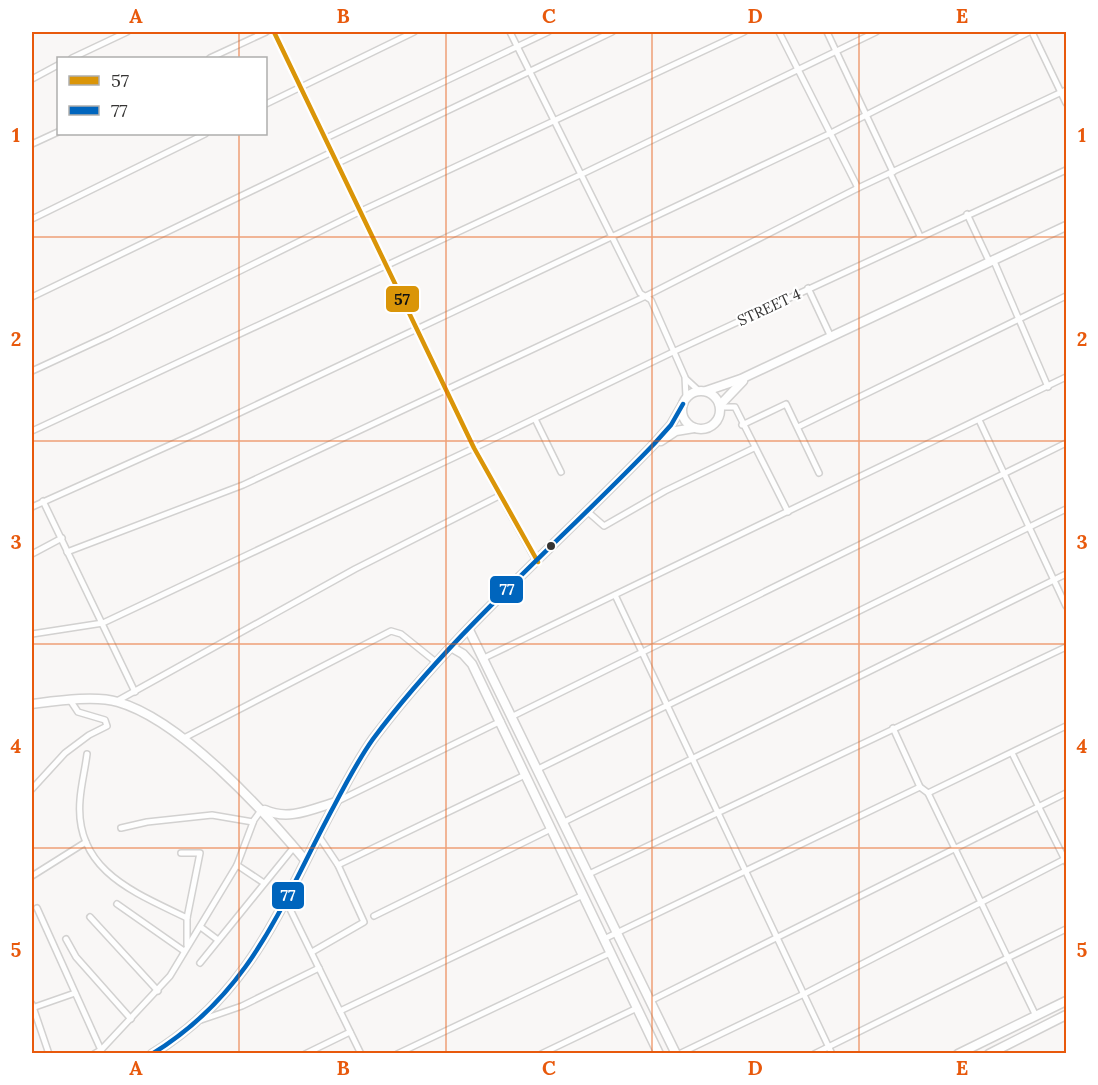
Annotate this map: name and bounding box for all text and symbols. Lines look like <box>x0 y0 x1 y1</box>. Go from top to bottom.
text: A <box>129 3 143 28</box>
text: B <box>336 3 350 28</box>
text: C <box>542 3 556 28</box>
text: D <box>747 3 763 28</box>
text: E <box>956 3 968 28</box>
legend <box>57 57 267 135</box>
text: 57 <box>111 69 129 92</box>
text: 77 <box>111 99 128 122</box>
text: 1 <box>12 122 20 147</box>
text: 1 <box>1078 122 1086 147</box>
street label: STREET 4 <box>734 284 804 330</box>
line badge: 57 <box>385 285 420 313</box>
text: 57 <box>394 289 411 309</box>
text: 2 <box>11 326 21 351</box>
text: 2 <box>1077 326 1087 351</box>
text: 3 <box>10 529 22 554</box>
text: 3 <box>1076 529 1088 554</box>
unlabelled marker <box>545 540 557 552</box>
line badge: 77 <box>489 575 524 604</box>
text: 77 <box>499 579 515 599</box>
text: 4 <box>11 733 22 758</box>
text: 4 <box>1077 733 1088 758</box>
line badge: 77 <box>271 881 305 910</box>
text: 77 <box>280 885 296 905</box>
text: 5 <box>11 937 22 962</box>
text: 5 <box>1077 937 1088 962</box>
text: A <box>129 1055 143 1080</box>
text: B <box>336 1055 350 1080</box>
text: C <box>542 1055 556 1080</box>
text: D <box>747 1055 763 1080</box>
text: E <box>956 1055 968 1080</box>

